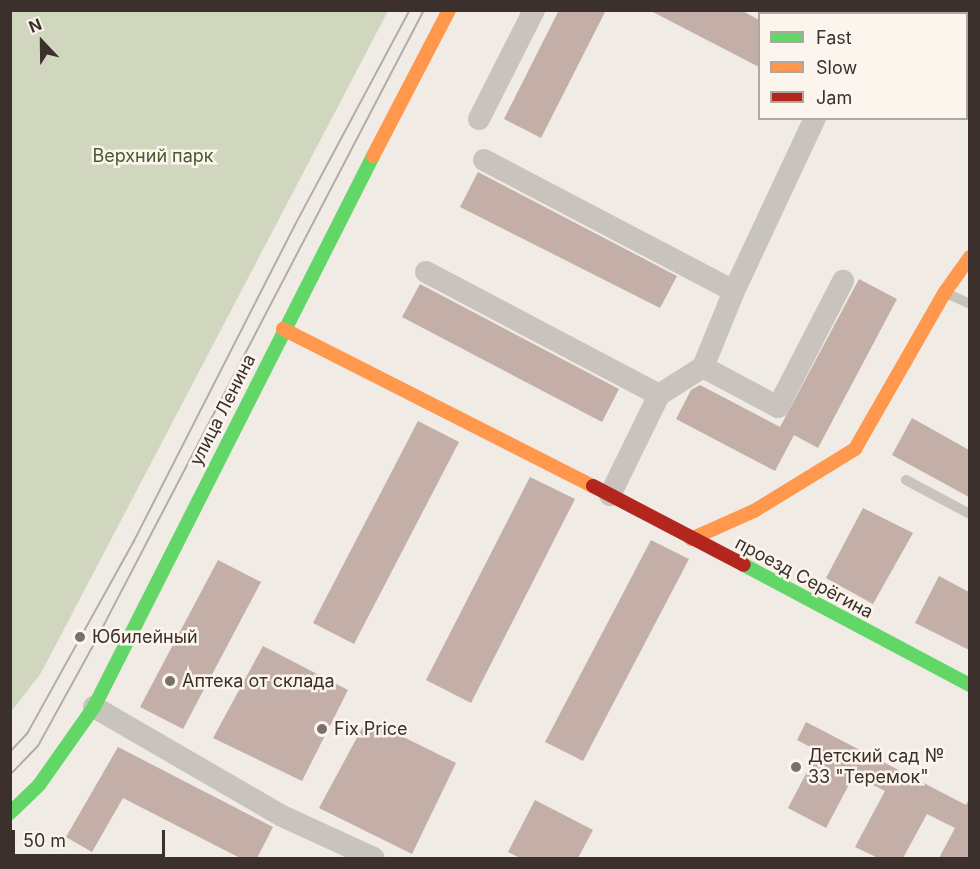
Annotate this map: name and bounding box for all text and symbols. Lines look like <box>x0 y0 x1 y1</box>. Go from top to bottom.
north arrow <box>12 12 72 72</box>
legend <box>758 12 968 120</box>
text: N <box>26 14 45 37</box>
text: Fast <box>816 27 852 48</box>
text: Slow <box>816 57 857 78</box>
text: Jam <box>816 87 852 108</box>
park label: Верхний парк <box>92 145 214 167</box>
street label: улица Ленина <box>186 351 260 469</box>
street label: проезд Серёгина <box>731 533 877 623</box>
place label: Юбилейный <box>92 626 198 648</box>
marker: Юбилейный <box>73 630 87 644</box>
place label: Аптека от склада <box>182 670 335 692</box>
marker: Аптека от склада <box>163 674 177 688</box>
place label: Fix Price <box>334 718 408 740</box>
marker: Fix Price <box>315 722 329 736</box>
place label: Детский сад № 33 "Теремок" <box>808 746 944 789</box>
marker: Детский сад № 33 "Теремок" <box>789 760 803 774</box>
scale bar <box>15 818 168 856</box>
text: 50 m <box>23 830 66 851</box>

